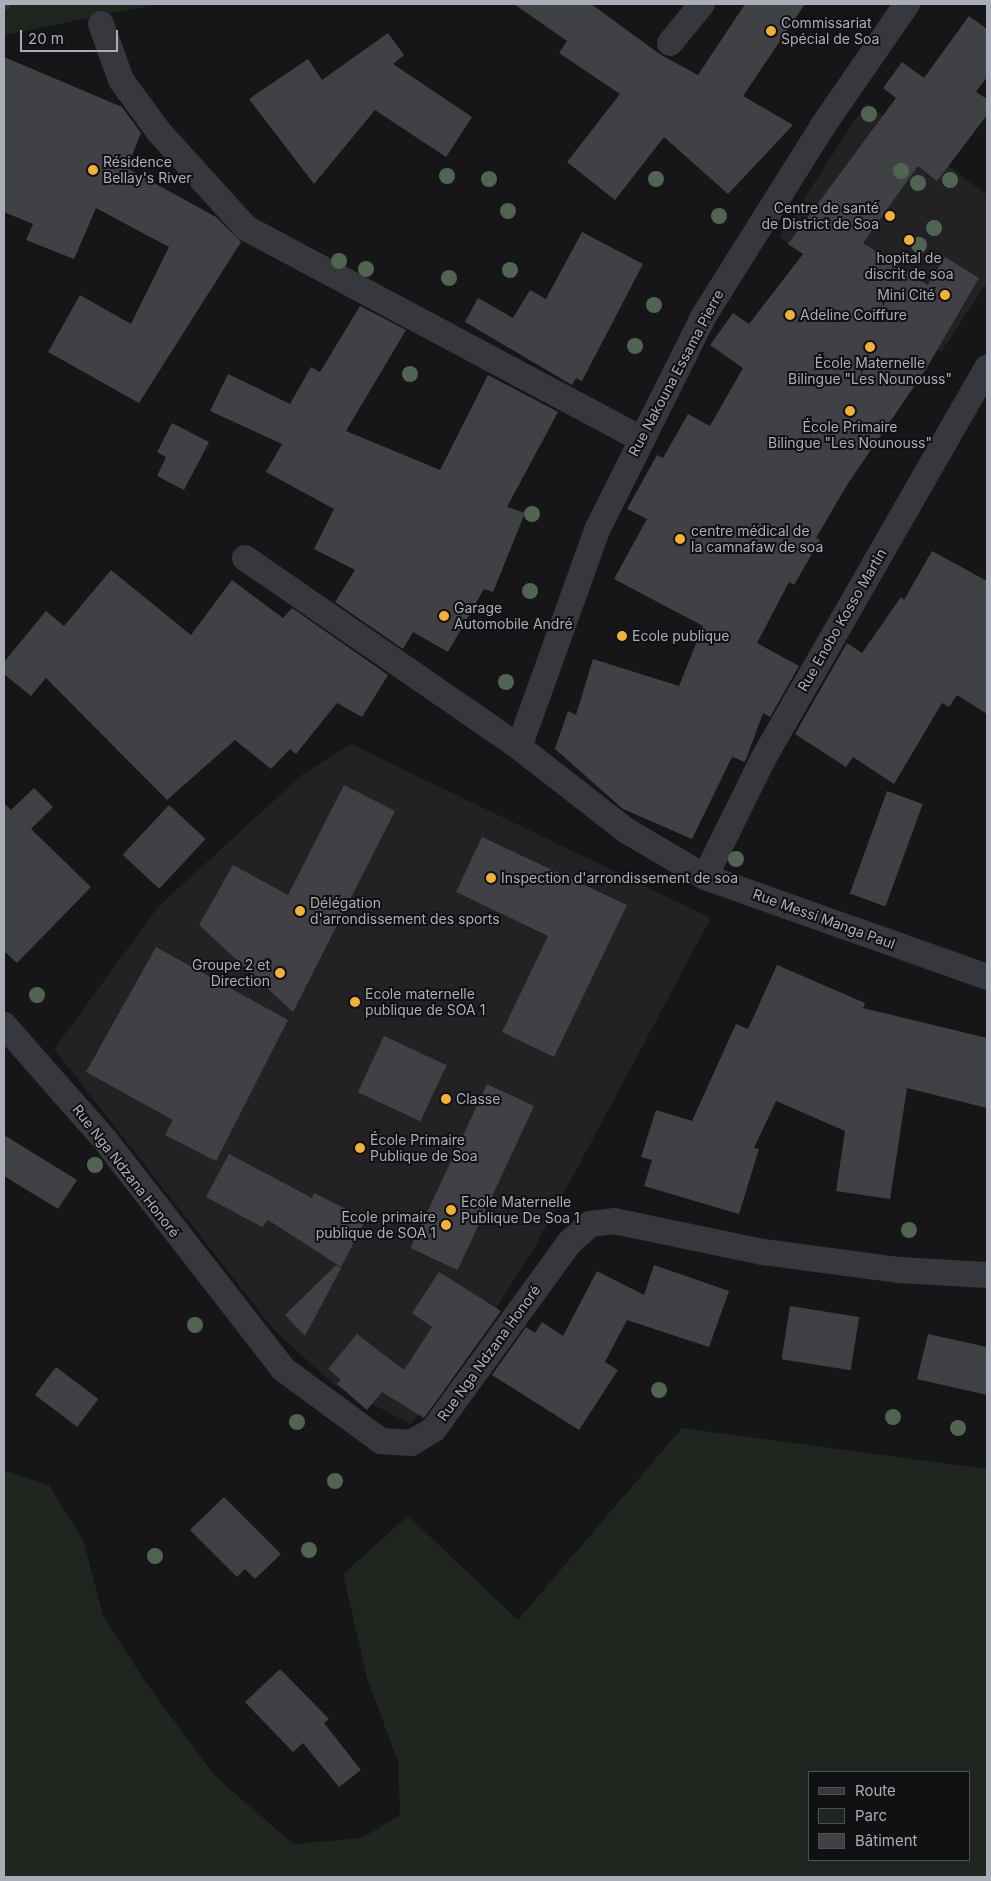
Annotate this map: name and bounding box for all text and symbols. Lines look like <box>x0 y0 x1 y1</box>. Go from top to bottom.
place label: Commissariat Spécial de Soa <box>781 15 879 48</box>
scale bar <box>22 20 120 52</box>
marker: Commissariat Spécial de Soa <box>765 25 777 37</box>
text: 20 m <box>28 29 64 48</box>
place label: Résidence Bellay's River <box>103 154 192 186</box>
marker: Résidence Bellay's River <box>87 164 99 176</box>
place label: Centre de santé de District de Soa <box>761 200 879 232</box>
marker: Centre de santé de District de Soa <box>883 209 897 223</box>
marker: hopital de discrit de soa <box>902 233 916 247</box>
place label: hopital de discrit de soa <box>864 250 954 282</box>
street label: Rue Nakouna Essama Pierre <box>625 287 727 459</box>
place label: Mini Cité <box>877 287 935 303</box>
marker: Mini Cité <box>939 289 951 301</box>
place label: Adeline Coiffure <box>800 307 907 323</box>
marker: Adeline Coiffure <box>784 309 796 321</box>
marker: École Maternelle Bilingue "Les Nounouss" <box>864 341 876 353</box>
place label: École Maternelle Bilingue "Les Nounouss" <box>788 355 952 388</box>
marker: École Primaire Bilingue "Les Nounouss" <box>844 405 856 417</box>
place label: École Primaire Bilingue "Les Nounouss" <box>768 419 932 452</box>
place label: centre médical de la camnafaw de soa <box>691 523 823 556</box>
marker: centre médical de la camnafaw de soa <box>673 532 687 546</box>
street label: Rue Enobo Kosso Martin <box>794 546 890 694</box>
place label: Garage Automobile André <box>454 600 573 632</box>
marker: Garage Automobile André <box>438 610 450 622</box>
place label: Ecole publique <box>632 628 730 644</box>
marker: Ecole publique <box>616 630 628 642</box>
place label: Inspection d'arrondissement de soa <box>501 870 738 886</box>
marker: Inspection d'arrondissement de soa <box>485 872 497 884</box>
street label: Rue Messi Manga Paul <box>751 885 897 953</box>
place label: Délégation d'arrondissement des sports <box>310 895 500 928</box>
marker: Délégation d'arrondissement des sports <box>294 905 306 917</box>
place label: Groupe 2 et Direction <box>192 957 270 990</box>
marker: Groupe 2 et Direction <box>274 967 286 979</box>
place label: Ecole maternelle publique de SOA 1 <box>365 986 485 1019</box>
marker: Ecole maternelle publique de SOA 1 <box>349 996 361 1008</box>
place label: Classe <box>456 1091 500 1107</box>
marker: Classe <box>440 1093 452 1105</box>
street label: Rue Nga Ndzana Honoré <box>69 1101 183 1241</box>
place label: École Primaire Publique de Soa <box>370 1132 478 1164</box>
marker: École Primaire Publique de Soa <box>354 1142 366 1154</box>
place label: Ecole Maternelle Publique De Soa 1 <box>461 1194 580 1226</box>
marker: Ecole Maternelle Publique De Soa 1 <box>445 1204 457 1216</box>
place label: Ecole primaire publique de SOA 1 <box>316 1209 436 1242</box>
marker: Ecole primaire publique de SOA 1 <box>440 1219 452 1231</box>
street label: Rue Nga Ndzana Honoré <box>434 1282 544 1424</box>
legend <box>808 1771 971 1861</box>
text: Route <box>855 1781 896 1800</box>
text: Parc <box>855 1806 887 1825</box>
text: Bâtiment <box>855 1831 917 1850</box>

